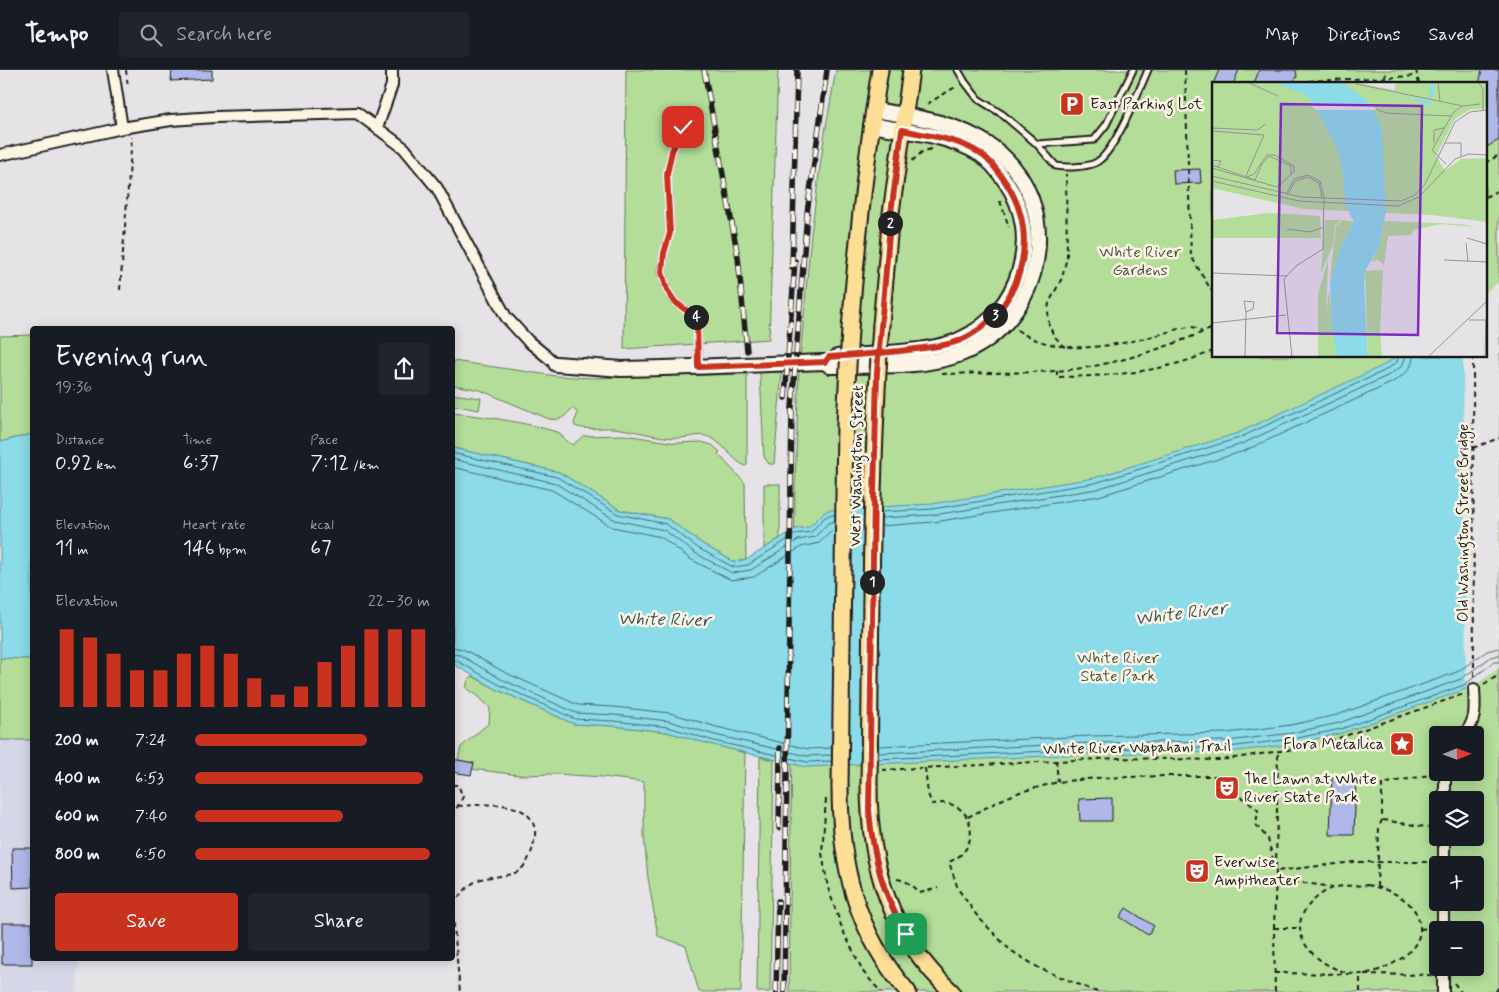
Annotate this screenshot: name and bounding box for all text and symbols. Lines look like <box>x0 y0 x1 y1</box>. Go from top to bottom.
search box <box>119 12 469 57</box>
text: Tempo <box>25 19 89 50</box>
icon: search <box>137 21 165 49</box>
text: Search here <box>177 22 272 47</box>
text: Map <box>1266 23 1299 47</box>
text: Directions <box>1327 23 1401 47</box>
text: Saved <box>1429 23 1474 47</box>
inset map <box>1212 82 1486 358</box>
parking icon: East Parking Lot <box>1059 91 1085 117</box>
place label: East Parking Lot <box>1090 94 1203 116</box>
pin <box>662 106 704 148</box>
icon: check <box>669 113 697 141</box>
pin: 2 <box>878 210 902 236</box>
text: 2 <box>887 214 894 232</box>
park label: White River Gardens <box>1099 242 1182 281</box>
pin: 3 <box>982 302 1008 328</box>
pin: 4 <box>684 304 708 330</box>
text: 3 <box>992 306 999 324</box>
text: 4 <box>692 308 701 326</box>
text: Evening run <box>55 339 208 376</box>
button: share <box>378 343 430 395</box>
text: 19:36 <box>55 377 92 398</box>
street label: West Washington Street <box>845 385 870 547</box>
street label: Old Washington Street Bridge <box>1453 424 1475 622</box>
text: Distance <box>55 431 104 449</box>
text: Time <box>183 431 212 449</box>
text: Pace <box>310 431 338 449</box>
text: 0.92 <box>55 449 93 477</box>
text: 6:37 <box>183 449 219 477</box>
text: 7:12 <box>310 449 349 477</box>
text: km <box>93 456 117 474</box>
text: /km <box>349 456 379 474</box>
text: Elevation <box>55 516 110 534</box>
text: Heart rate <box>183 516 246 534</box>
text: kcal <box>310 516 334 534</box>
text: 11 <box>55 534 73 562</box>
text: 146 <box>183 534 215 562</box>
text: 67 <box>310 534 332 562</box>
text: m <box>73 541 88 559</box>
text: bpm <box>215 541 247 559</box>
pin: 1 <box>860 570 884 594</box>
text: 1 <box>869 573 876 591</box>
text: Elevation <box>55 591 118 612</box>
text: 22–30 m <box>368 591 430 612</box>
water label: White River <box>1134 596 1231 632</box>
water label: White River <box>618 607 713 633</box>
park label: White River State Park <box>1077 648 1160 687</box>
north arrow <box>1429 726 1484 781</box>
map controls <box>1429 726 1484 976</box>
text: 200 m <box>55 730 99 751</box>
text: 7:24 <box>135 730 167 751</box>
place icon: Flora Metallica <box>1389 731 1415 757</box>
place label: Flora Metallica <box>1283 734 1384 755</box>
street label: White River Wapahani Trail <box>1043 736 1231 760</box>
text: 400 m <box>55 768 100 789</box>
text: 6:53 <box>135 768 164 789</box>
place label: The Lawn at White River State Park <box>1244 769 1377 808</box>
theatre icon: The Lawn at White River State Park <box>1214 775 1240 801</box>
button: layers <box>1429 791 1484 846</box>
text: 600 m <box>55 806 99 827</box>
text: 7:40 <box>135 806 167 827</box>
text: 800 m <box>55 844 100 865</box>
text: 6:50 <box>135 844 166 865</box>
place label: Everwise Ampitheater <box>1214 852 1300 891</box>
button: + <box>1429 856 1484 911</box>
theatre icon: Everwise Ampitheater <box>1184 858 1210 884</box>
button: Save <box>55 893 238 951</box>
button: Share <box>248 893 430 951</box>
pin <box>885 913 927 955</box>
icon: arrive <box>892 920 920 948</box>
button: − <box>1429 921 1484 976</box>

